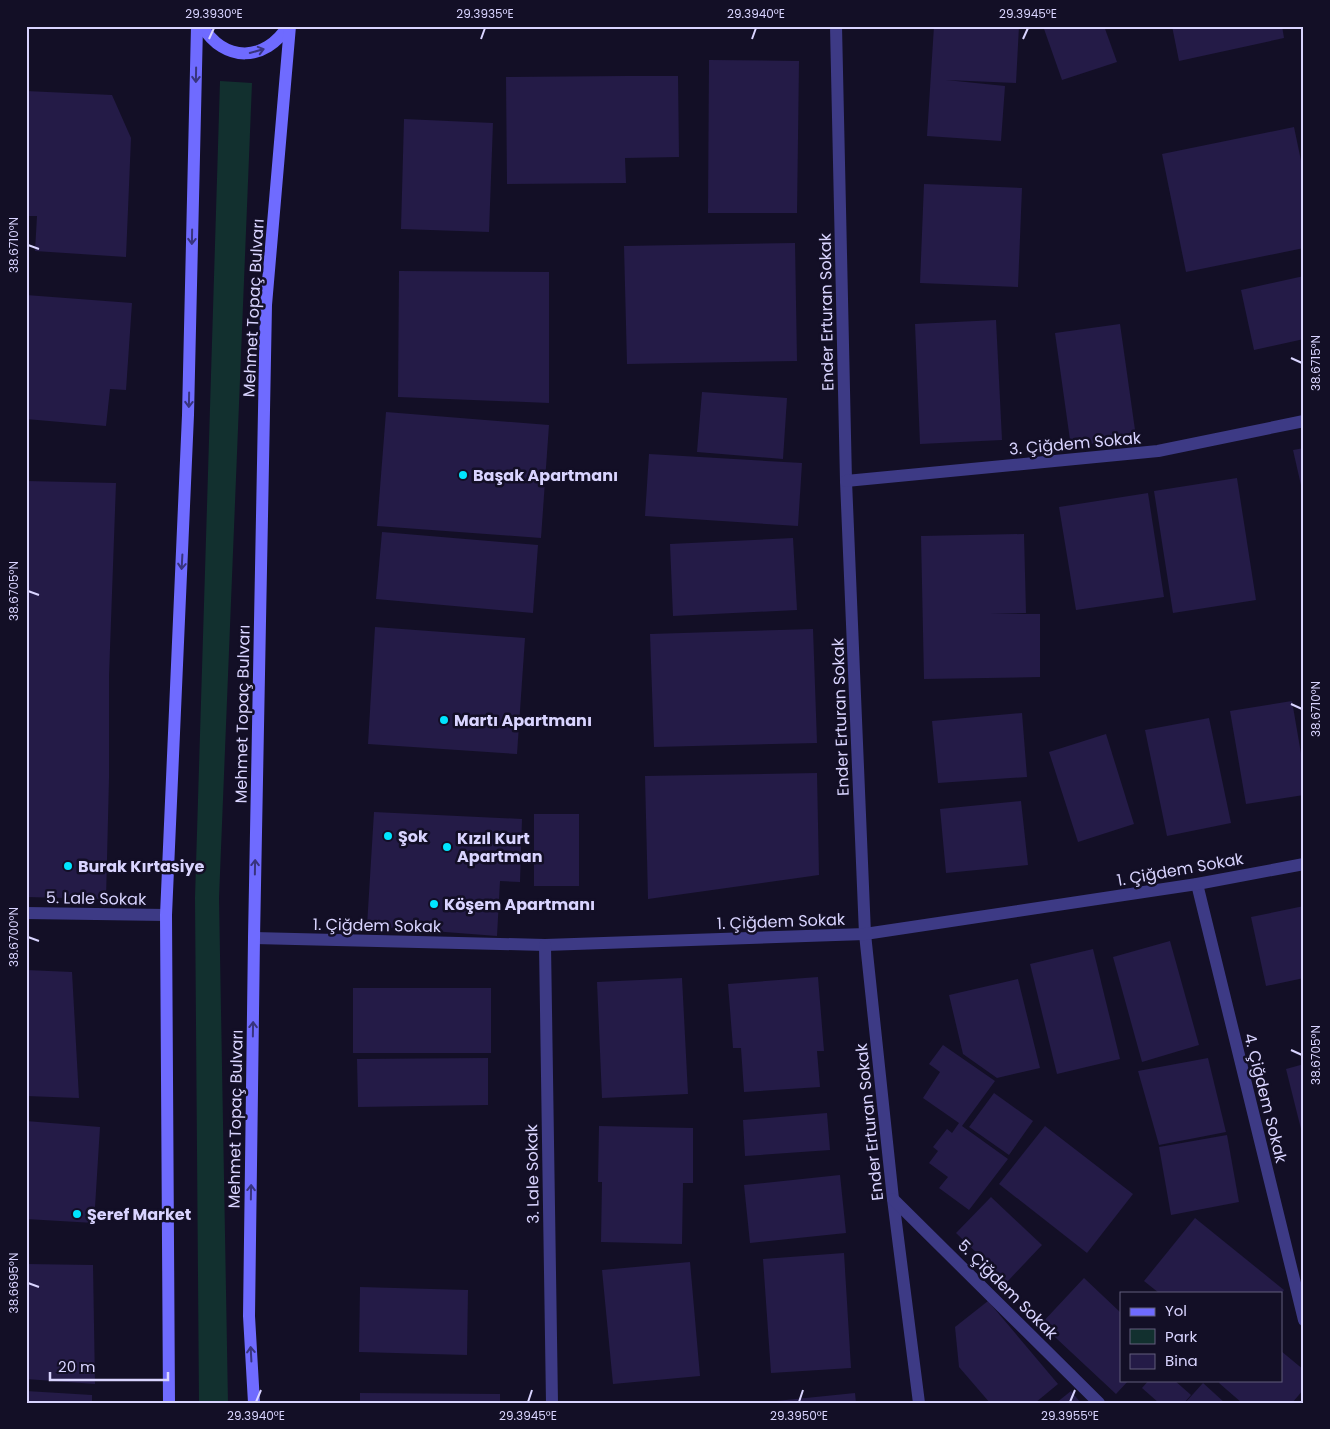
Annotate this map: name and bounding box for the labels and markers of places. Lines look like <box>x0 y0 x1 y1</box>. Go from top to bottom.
place label: Başak Apartmanı <box>473 464 618 487</box>
marker: Başak Apartmanı <box>457 469 469 481</box>
place label: Martı Apartmanı <box>454 709 592 732</box>
marker: Martı Apartmanı <box>438 714 450 726</box>
place label: Şok <box>398 825 428 848</box>
place label: Kızıl Kurt Apartman <box>457 827 542 868</box>
marker: Şok <box>382 830 394 842</box>
marker: Kızıl Kurt Apartman <box>441 841 453 853</box>
place label: Burak Kırtasiye <box>78 855 205 878</box>
marker: Burak Kırtasiye <box>62 860 74 872</box>
place label: Köşem Apartmanı <box>444 893 595 916</box>
marker: Köşem Apartmanı <box>428 898 440 910</box>
place label: Şeref Market <box>87 1203 191 1226</box>
marker: Şeref Market <box>71 1208 83 1220</box>

